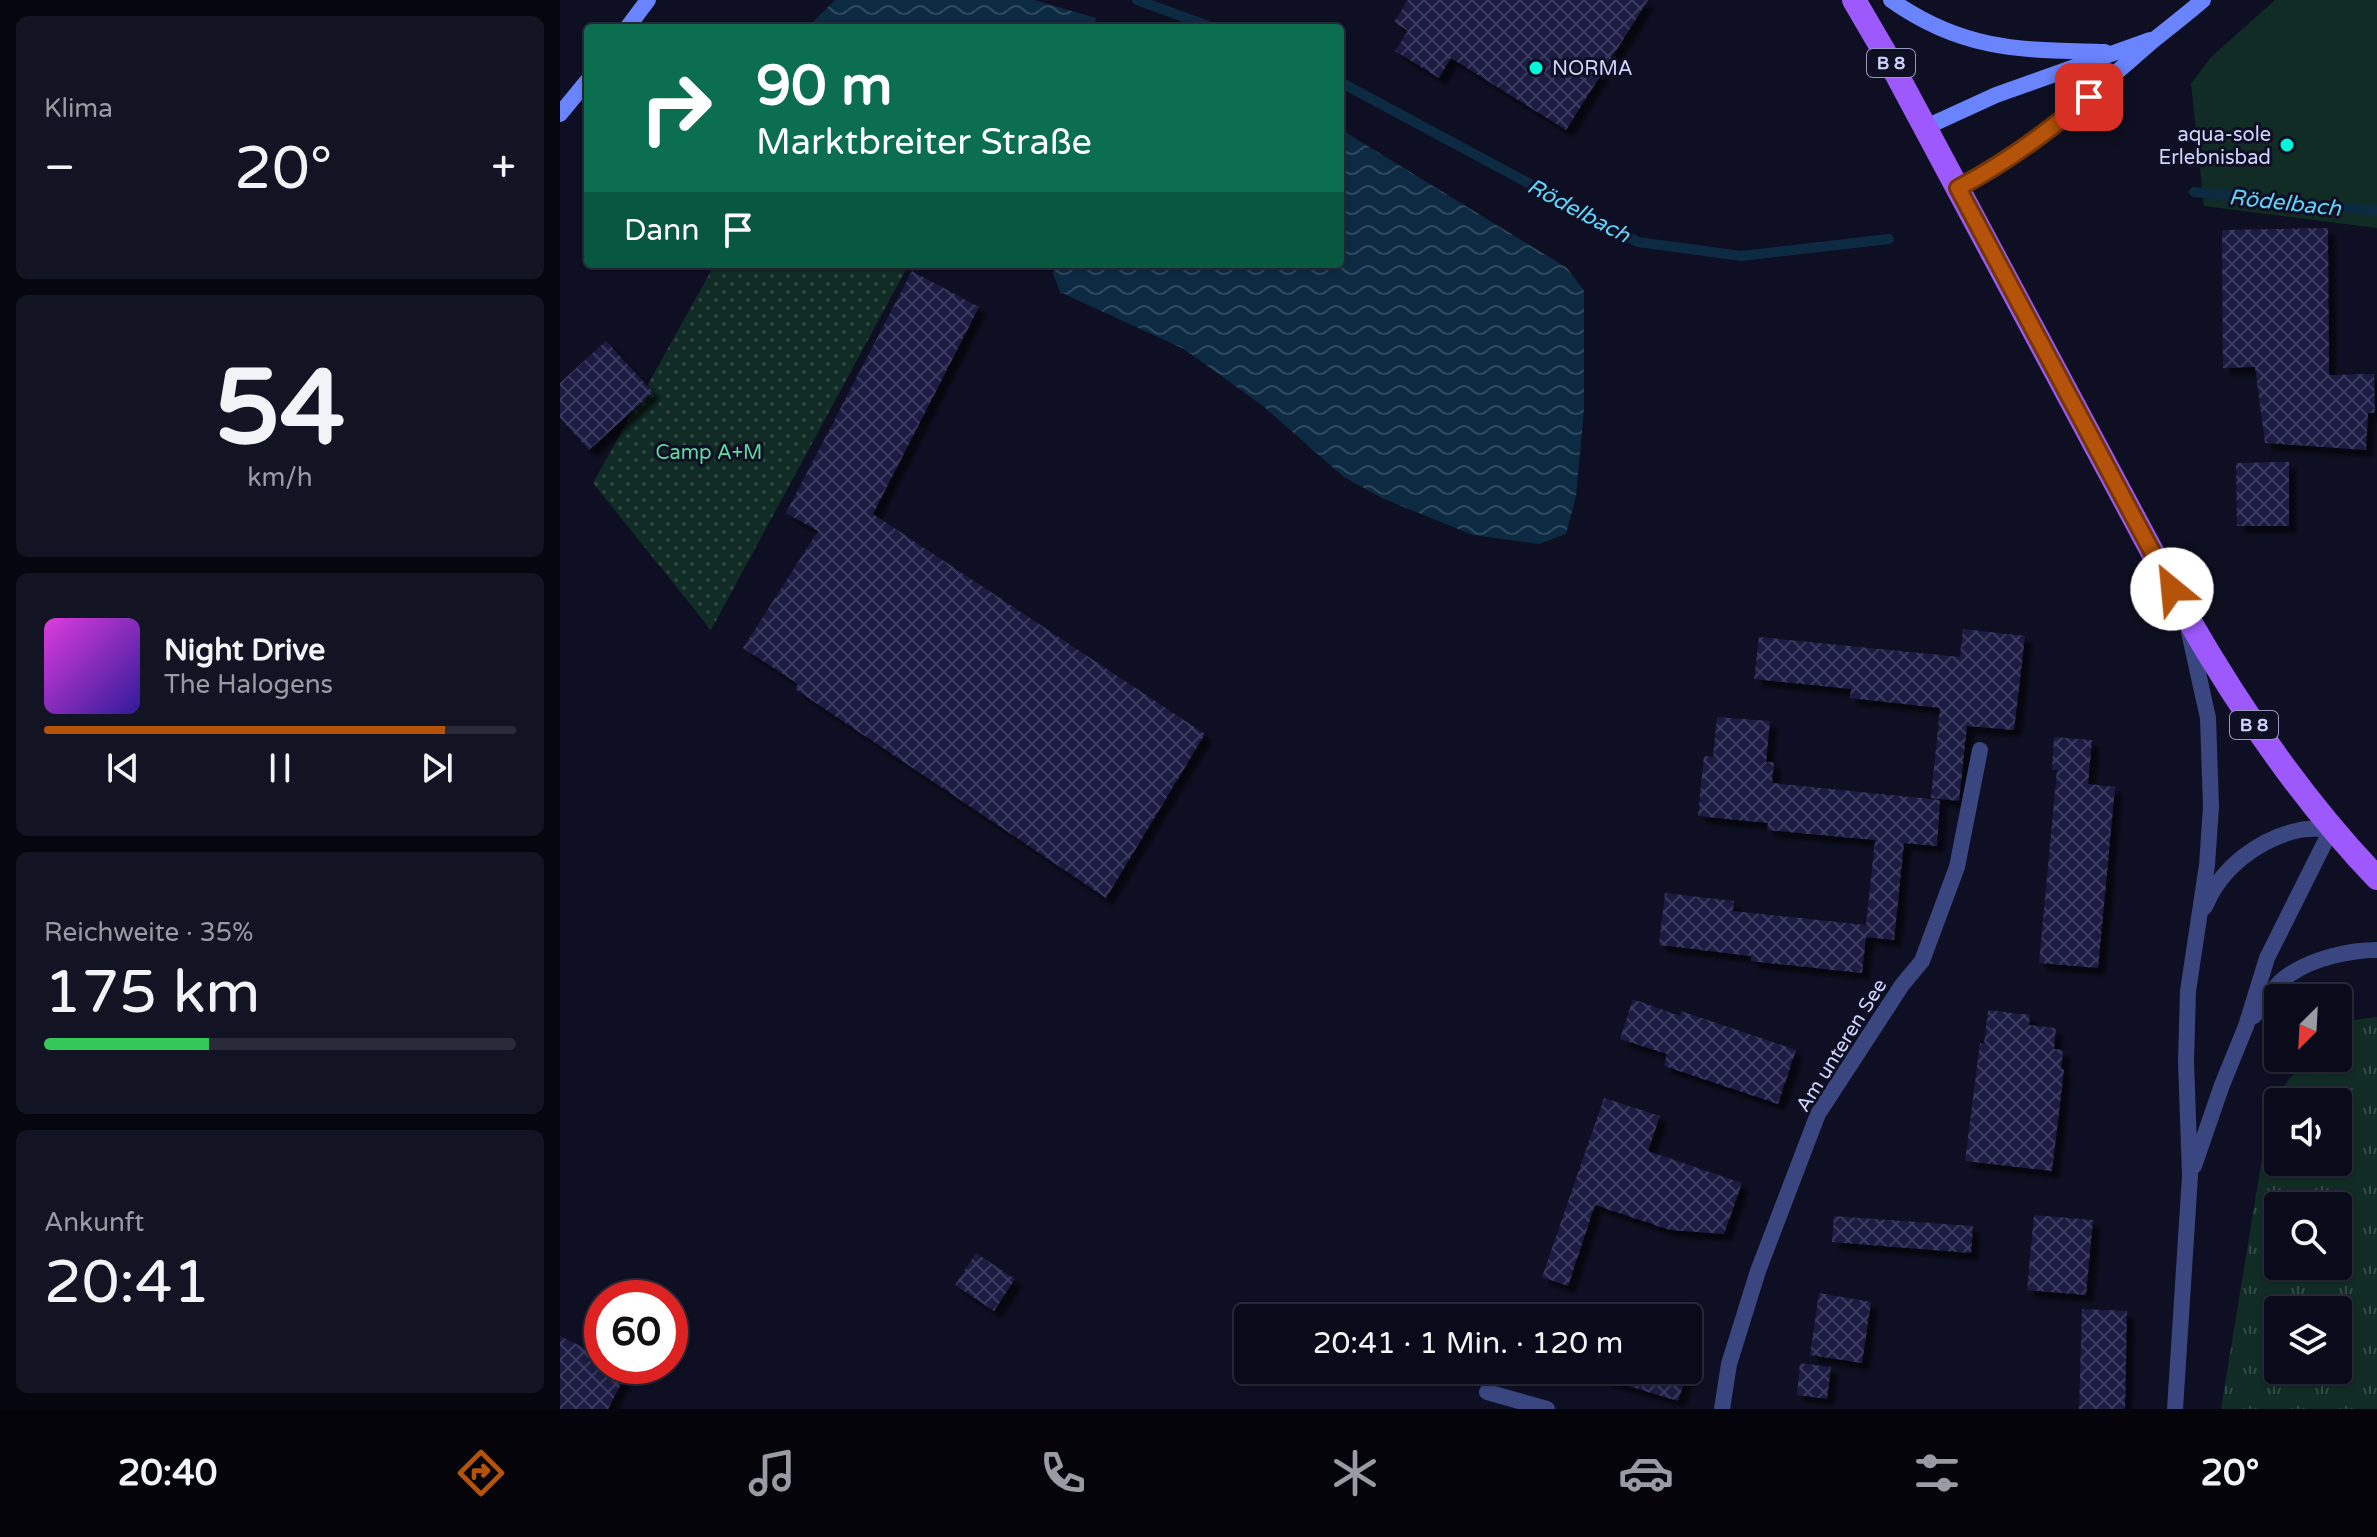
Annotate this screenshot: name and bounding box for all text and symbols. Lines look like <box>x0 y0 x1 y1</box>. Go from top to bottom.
road number: B 8 <box>1867 49 1915 77</box>
text: 90 m <box>756 53 892 120</box>
icon: right <box>624 56 728 160</box>
place label: NORMA <box>1552 57 1633 81</box>
marker: NORMA <box>1527 59 1545 77</box>
pin <box>2055 63 2123 131</box>
icon: arrive <box>2067 75 2111 119</box>
text: Klima <box>44 93 113 124</box>
text: Marktbreiter Straße <box>756 121 1092 164</box>
place label: aqua-sole Erlebnisbad <box>2159 123 2271 170</box>
text: 20° <box>234 133 332 205</box>
marker: aqua-sole Erlebnisbad <box>2278 136 2296 154</box>
text: − <box>44 142 75 195</box>
text: + <box>491 142 516 195</box>
water label: Rödelbach <box>1523 173 1635 249</box>
water label: Rödelbach <box>2228 184 2343 222</box>
icon: arrive <box>716 208 760 252</box>
text: Dann <box>624 212 700 249</box>
text: 54 <box>215 347 345 472</box>
park label: Camp A+M <box>656 441 762 465</box>
text: km/h <box>247 462 313 493</box>
position arrow <box>2130 547 2214 631</box>
text: Night Drive <box>164 632 325 669</box>
text: The Halogens <box>164 669 333 700</box>
road number: B 8 <box>2230 711 2278 739</box>
icon: previous <box>101 746 145 790</box>
icon: pause <box>258 746 302 790</box>
icon: next <box>415 746 459 790</box>
text: Reichweite · 35% <box>44 917 253 948</box>
text: 175 km <box>44 957 260 1029</box>
street label: Am unteren See <box>1791 975 1892 1116</box>
north arrow <box>2264 984 2352 1072</box>
map controls <box>2264 984 2352 1384</box>
button: sound <box>2264 1088 2352 1176</box>
button: search <box>2264 1192 2352 1280</box>
text: Ankunft <box>44 1207 144 1238</box>
text: 20:41 <box>44 1247 210 1319</box>
speed limit sign: 60 <box>584 1280 688 1384</box>
button: layers <box>2264 1296 2352 1384</box>
text: 20:41 · 1 Min. · 120 m <box>1313 1325 1623 1362</box>
icon: directions <box>453 1445 509 1501</box>
icon: music <box>744 1445 800 1501</box>
icon: phone <box>1035 1445 1091 1501</box>
icon: climate <box>1327 1445 1383 1501</box>
icon: car <box>1618 1445 1674 1501</box>
icon: filters <box>1909 1445 1965 1501</box>
text: 20:40 <box>118 1452 217 1495</box>
text: 20° <box>2201 1452 2259 1495</box>

